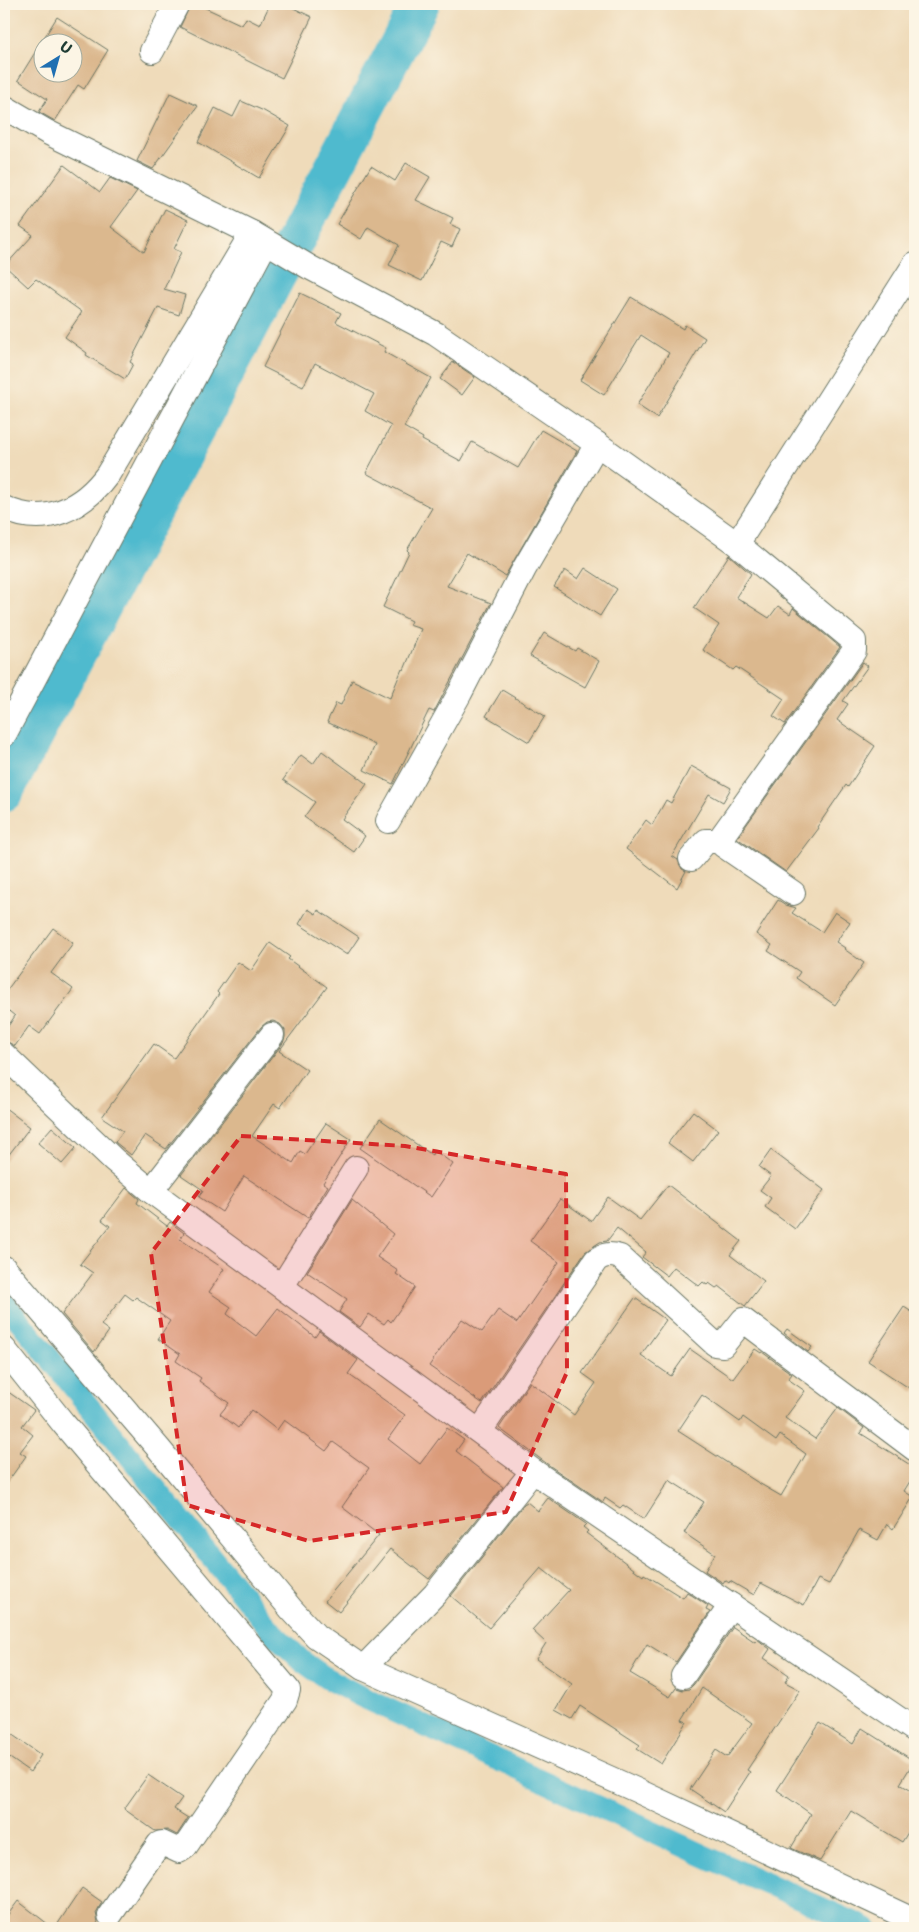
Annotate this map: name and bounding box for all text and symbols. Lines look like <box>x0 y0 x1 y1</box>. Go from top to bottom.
north arrow <box>32 32 82 82</box>
text: U <box>56 36 77 59</box>

